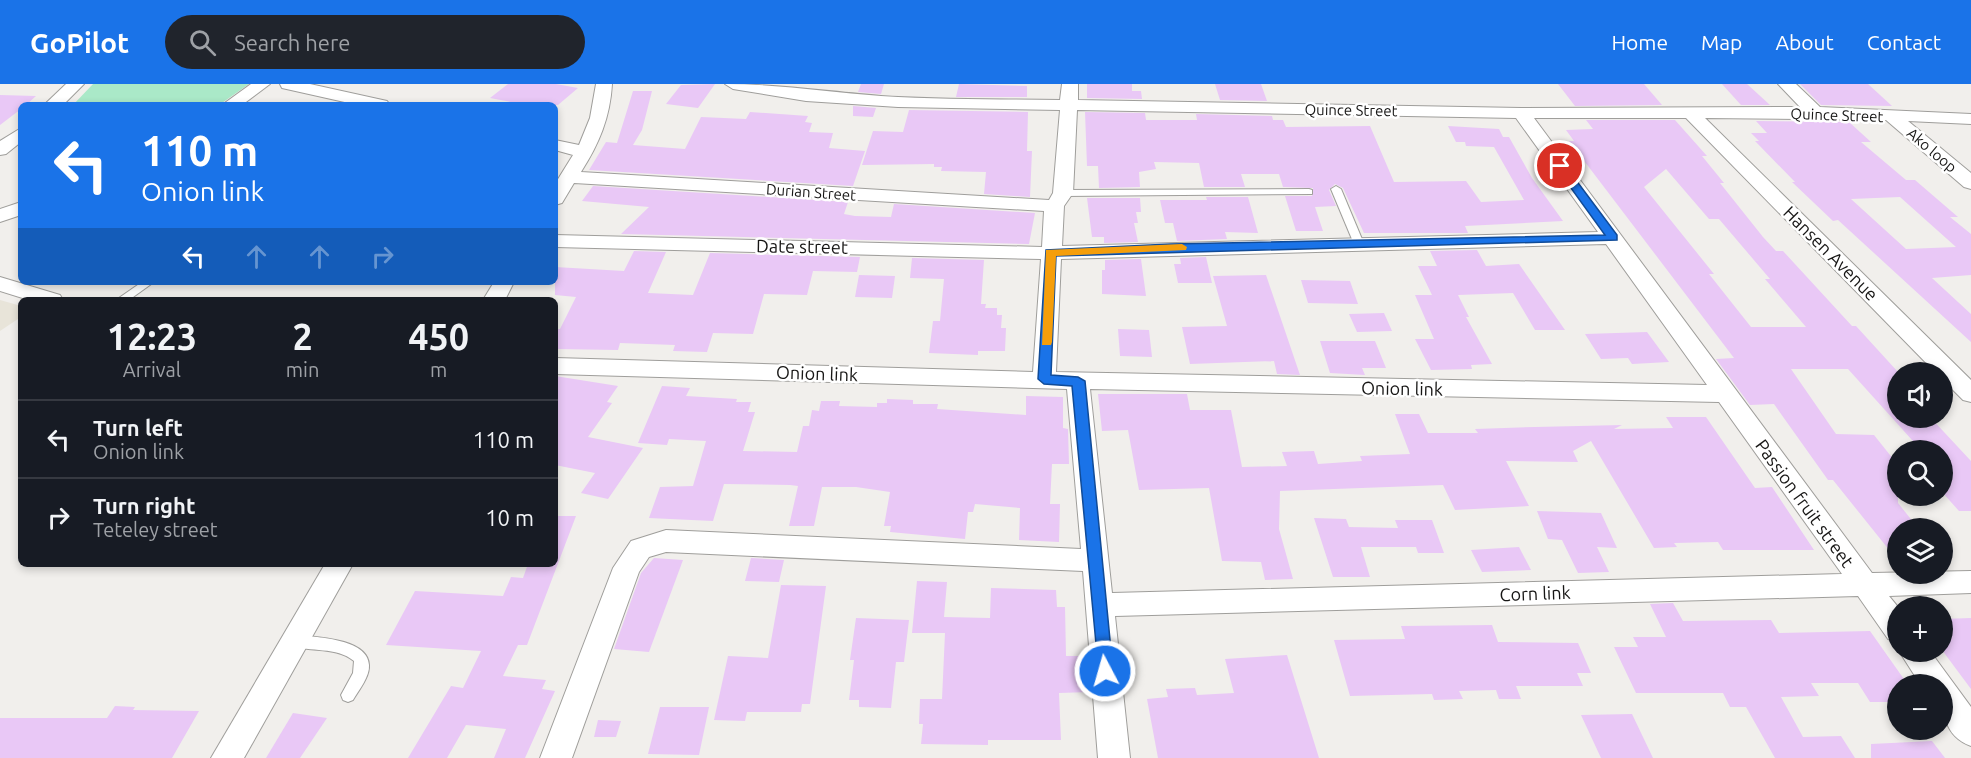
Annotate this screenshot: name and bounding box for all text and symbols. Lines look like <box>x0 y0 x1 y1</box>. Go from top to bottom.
search box <box>165 15 585 69</box>
icon: search <box>186 26 219 59</box>
text: GoPilot <box>30 27 129 58</box>
text: Search here <box>234 30 350 55</box>
text: Home <box>1611 30 1668 54</box>
text: Map <box>1701 30 1742 54</box>
text: About <box>1775 30 1834 54</box>
text: Contact <box>1867 30 1941 54</box>
street label: Quince Street <box>1304 101 1398 119</box>
street label: Quince Street <box>1790 105 1884 125</box>
street label: Ako loop <box>1904 124 1960 176</box>
icon: left <box>42 126 120 204</box>
text: 110 m <box>141 127 258 174</box>
pin <box>1534 140 1585 191</box>
icon: arrive <box>1543 149 1576 182</box>
text: Onion link <box>141 176 264 206</box>
street label: Durian Street <box>765 180 857 204</box>
street label: Hansen Avenue <box>1780 202 1882 304</box>
street label: Date street <box>756 235 848 257</box>
icon: left <box>177 240 210 273</box>
icon: ahead <box>240 240 273 273</box>
icon: ahead <box>303 240 336 273</box>
icon: right <box>366 240 399 273</box>
text: 12:23 <box>107 316 197 357</box>
text: 2 <box>292 316 313 357</box>
text: 450 <box>408 316 469 357</box>
text: Arrival <box>123 358 181 381</box>
text: min <box>286 358 319 381</box>
text: m <box>430 358 447 381</box>
street label: Onion link <box>776 362 858 384</box>
map controls <box>1887 362 1953 740</box>
button: sound <box>1887 362 1953 428</box>
street label: Onion link <box>1361 377 1443 399</box>
text: Turn left <box>93 415 183 440</box>
icon: left <box>42 423 75 456</box>
text: 110 m <box>473 427 534 452</box>
street label: Passion fruit street <box>1752 435 1858 571</box>
text: Onion link <box>93 440 184 463</box>
button: search <box>1887 440 1953 506</box>
text: Turn right <box>93 493 195 518</box>
icon: right <box>42 501 75 534</box>
text: 10 m <box>485 505 534 530</box>
text: Teteley street <box>93 518 218 541</box>
button: layers <box>1887 518 1953 584</box>
street label: Corn link <box>1499 582 1571 604</box>
button: + <box>1887 596 1953 662</box>
position arrow <box>1073 639 1137 703</box>
button: − <box>1887 674 1953 740</box>

